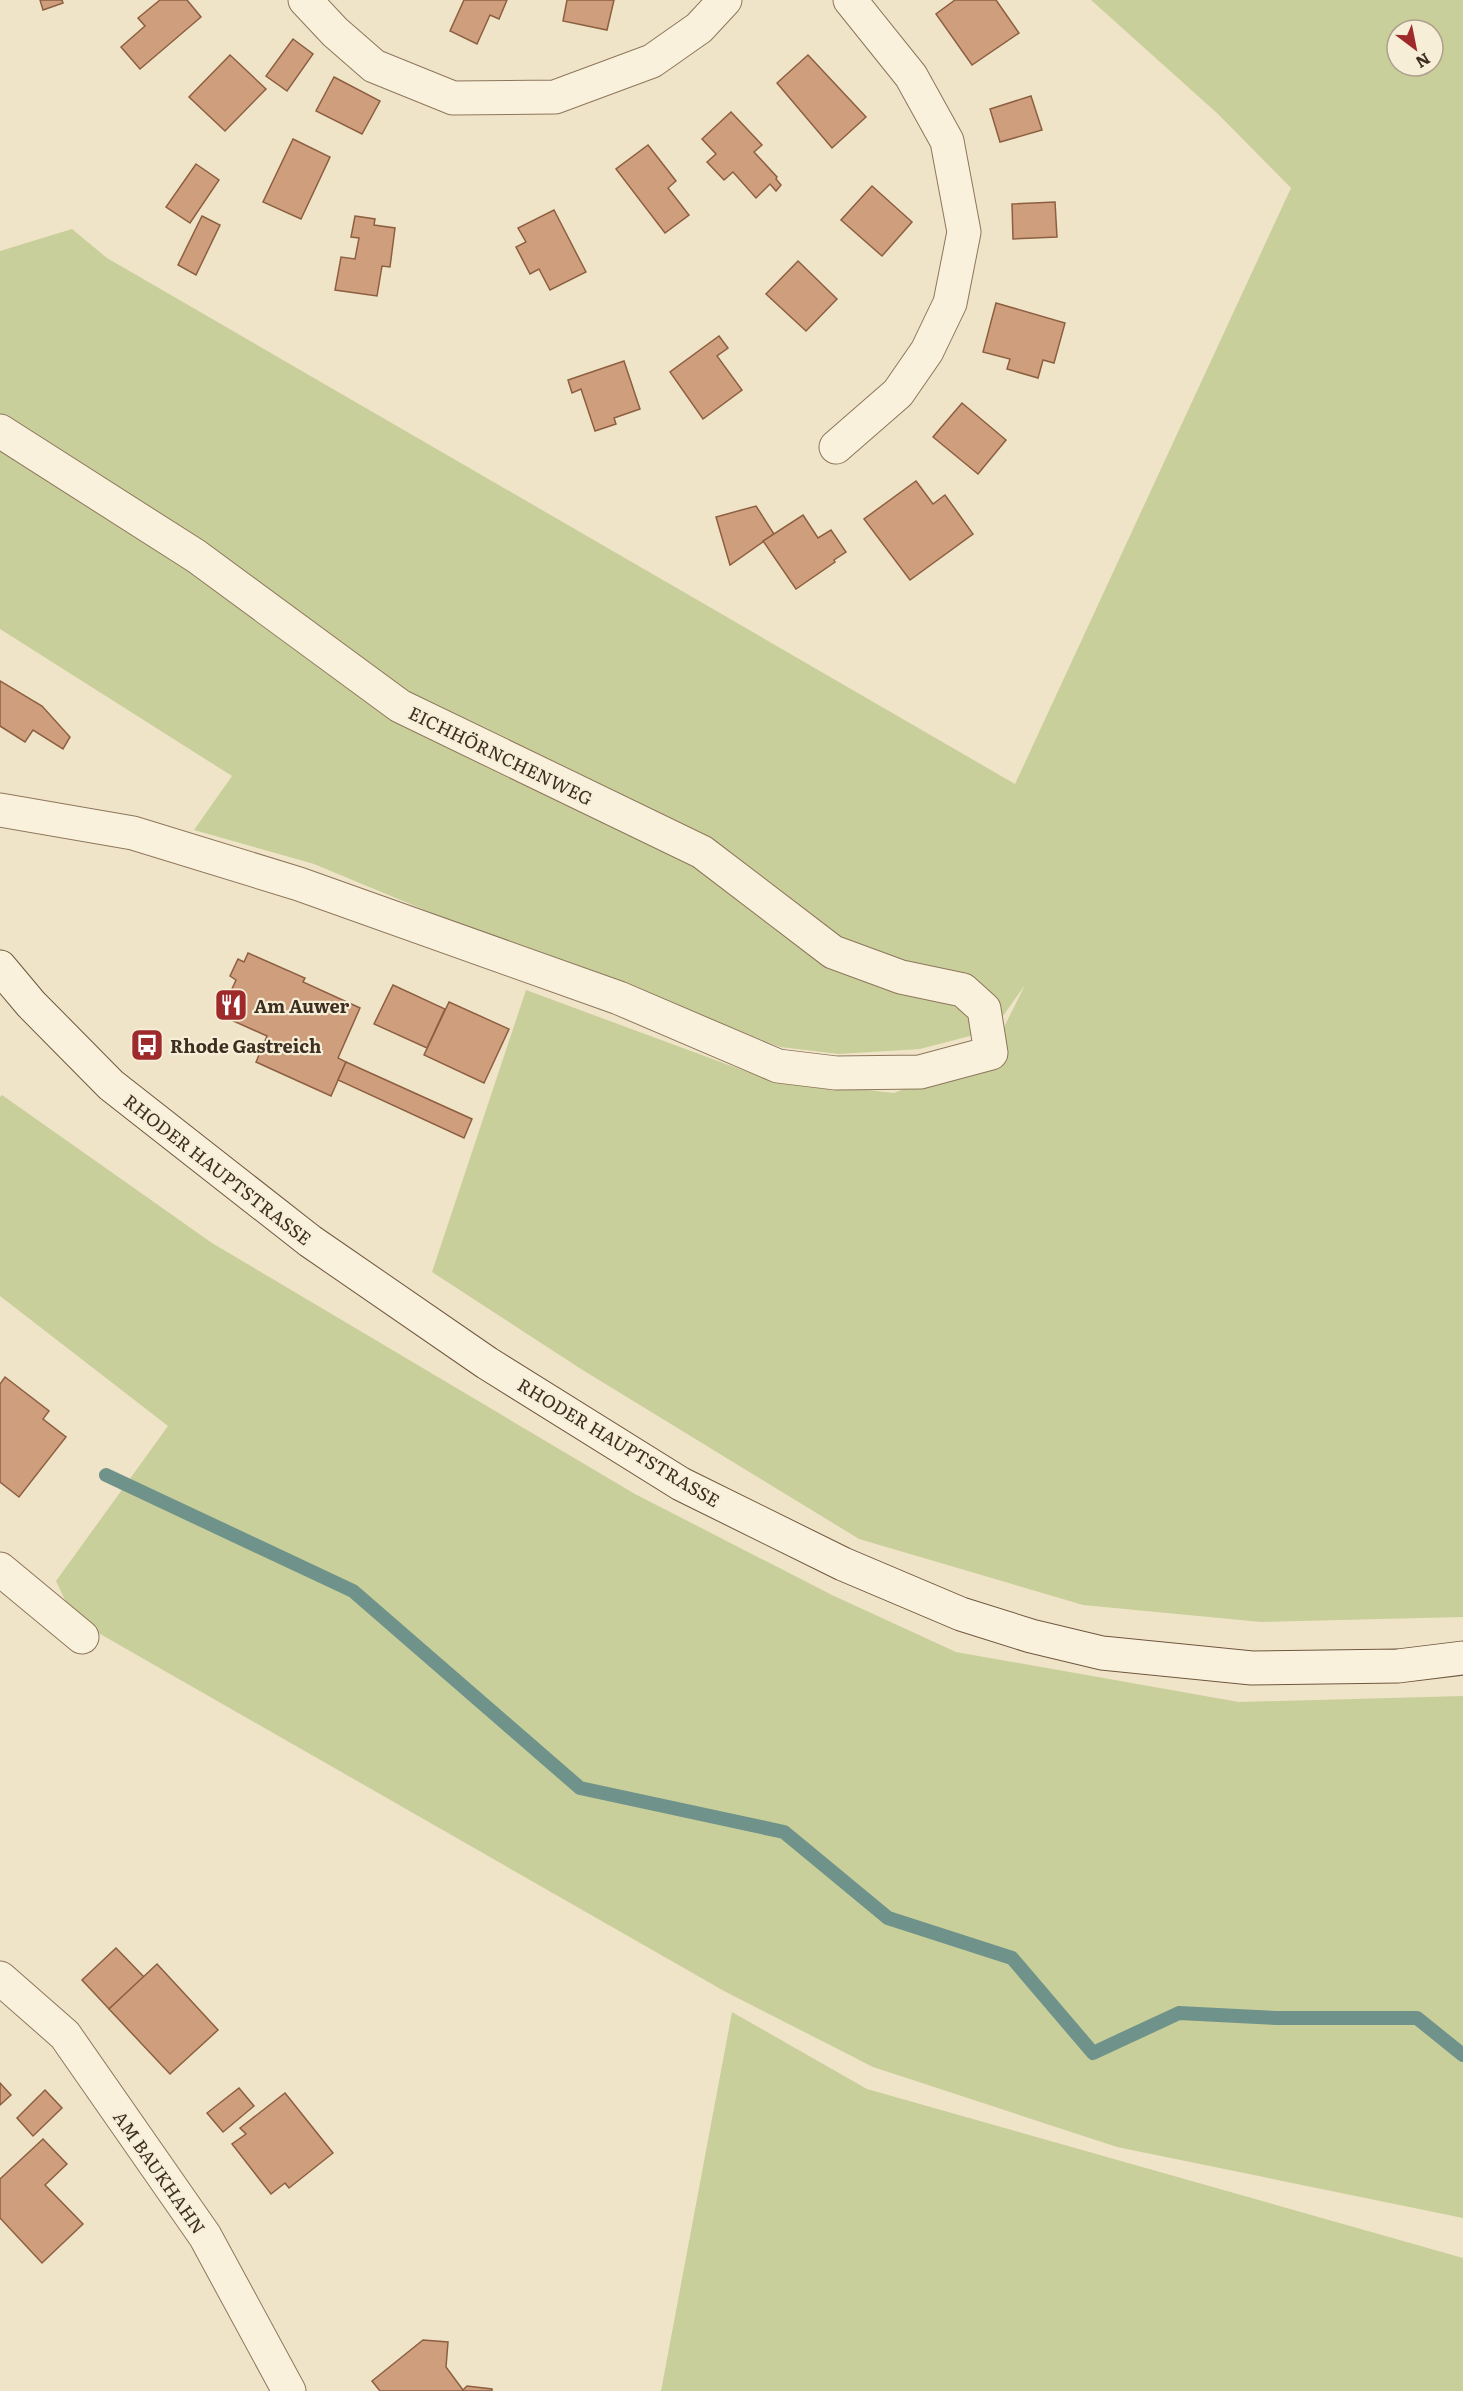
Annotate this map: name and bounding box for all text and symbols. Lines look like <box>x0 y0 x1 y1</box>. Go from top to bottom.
north arrow <box>1385 18 1445 78</box>
text: N <box>1411 48 1436 75</box>
street label: EICHHÖRNCHENWEG <box>404 699 598 811</box>
restaurant icon: Am Auwer <box>213 987 249 1023</box>
place label: Am Auwer <box>254 992 350 1019</box>
bus stop icon: Rhode Gastreich <box>129 1027 165 1063</box>
place label: Rhode Gastreich <box>170 1032 321 1059</box>
street label: RHODER HAUPTSTRASSE <box>118 1087 318 1251</box>
street label: RHODER HAUPTSTRASSE <box>513 1371 725 1513</box>
street label: AM BAUKHAHN <box>107 2105 213 2239</box>

